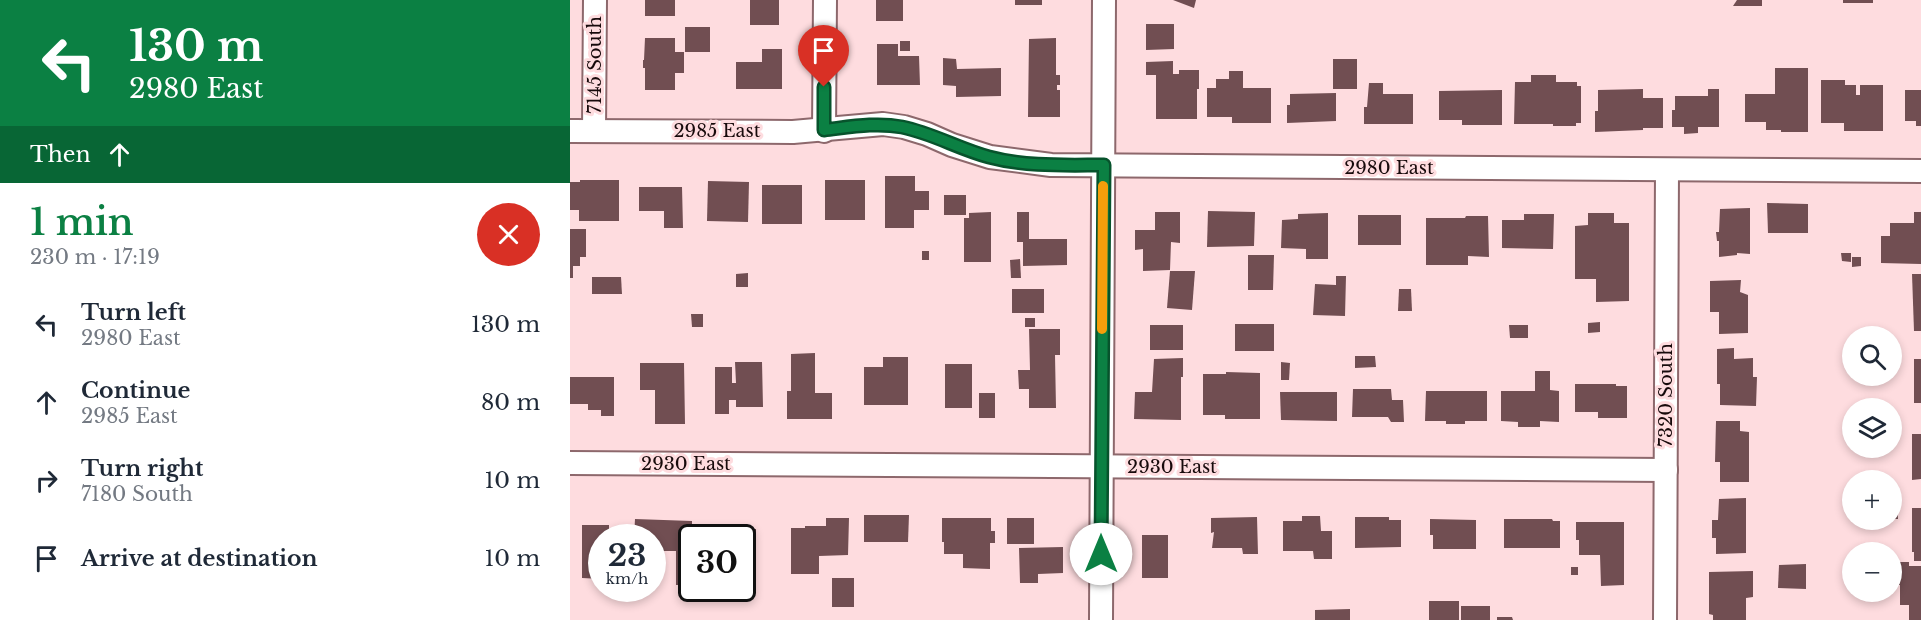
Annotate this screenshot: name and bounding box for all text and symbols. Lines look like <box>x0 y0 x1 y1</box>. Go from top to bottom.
street label: 7145 South <box>584 16 606 114</box>
text: 130 m <box>129 20 263 72</box>
icon: left <box>30 24 108 102</box>
pin <box>798 25 849 87</box>
icon: arrive <box>807 34 840 67</box>
text: 2980 East <box>129 72 263 105</box>
street label: 2985 East <box>674 120 761 142</box>
icon: ahead <box>103 138 136 171</box>
text: Then <box>30 141 91 168</box>
street label: 2980 East <box>1344 157 1434 179</box>
text: 1 min <box>30 200 134 245</box>
button: close <box>477 203 540 266</box>
text: 230 m · 17:19 <box>30 245 160 269</box>
text: Turn left <box>81 299 186 326</box>
icon: left <box>30 308 63 341</box>
text: 130 m <box>471 311 540 338</box>
text: 2980 East <box>81 326 181 350</box>
map controls <box>1842 326 1902 602</box>
button: search <box>1842 326 1902 386</box>
street label: 7320 South <box>1655 343 1677 447</box>
text: Continue <box>81 377 190 404</box>
icon: ahead <box>30 386 63 419</box>
text: 80 m <box>481 389 540 416</box>
button: layers <box>1842 398 1902 458</box>
text: 2985 East <box>81 404 178 428</box>
street label: 2930 East <box>641 453 731 475</box>
text: Turn right <box>81 455 203 482</box>
street label: 2930 East <box>1127 456 1217 478</box>
icon: right <box>30 464 63 497</box>
text: 10 m <box>485 467 540 494</box>
button: + <box>1842 470 1902 530</box>
text: 7180 South <box>81 482 193 506</box>
position arrow <box>1069 522 1133 586</box>
speed limit sign: 30 <box>678 524 756 602</box>
text: 23 <box>608 537 646 574</box>
icon: arrive <box>30 542 63 575</box>
button: − <box>1842 542 1902 602</box>
text: Arrive at destination <box>81 545 318 572</box>
text: 10 m <box>485 545 540 572</box>
text: km/h <box>606 569 648 588</box>

